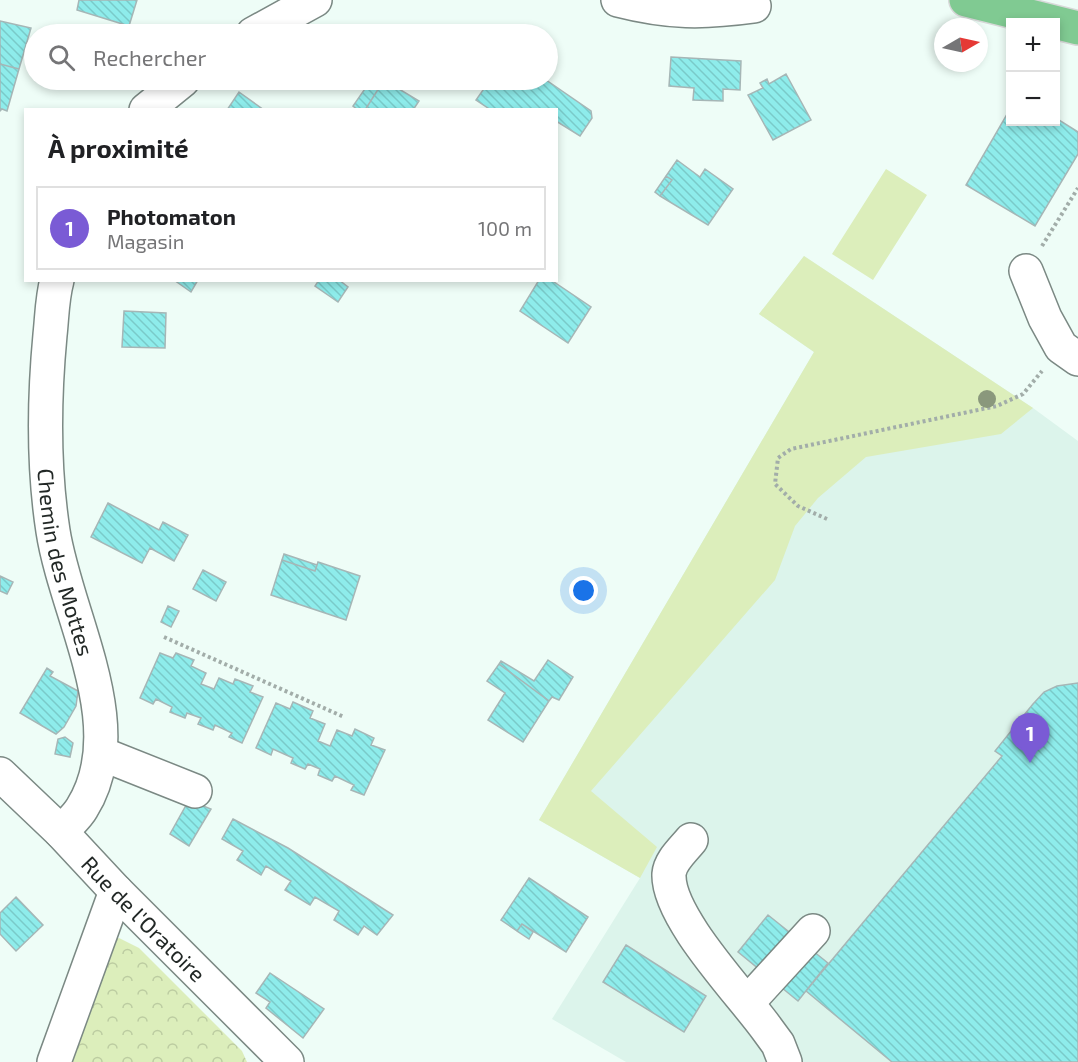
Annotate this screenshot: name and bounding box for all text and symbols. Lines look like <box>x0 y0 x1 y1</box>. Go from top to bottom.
north arrow <box>934 18 988 72</box>
map controls <box>1006 18 1060 126</box>
button: + <box>1006 18 1060 72</box>
search box <box>24 24 558 90</box>
icon: search <box>45 41 78 74</box>
text: Rechercher <box>93 44 206 70</box>
button: − <box>1006 72 1060 126</box>
text: À proximité <box>48 132 189 163</box>
text: Photomaton <box>107 203 236 229</box>
text: 1 <box>65 216 74 240</box>
text: 100 m <box>478 216 532 240</box>
text: Magasin <box>107 229 184 253</box>
street label: Chemin des Mottes <box>34 468 100 659</box>
your location <box>569 576 598 605</box>
pin: 1 <box>1010 714 1050 763</box>
street label: Rue de l'Oratoire <box>77 850 211 986</box>

